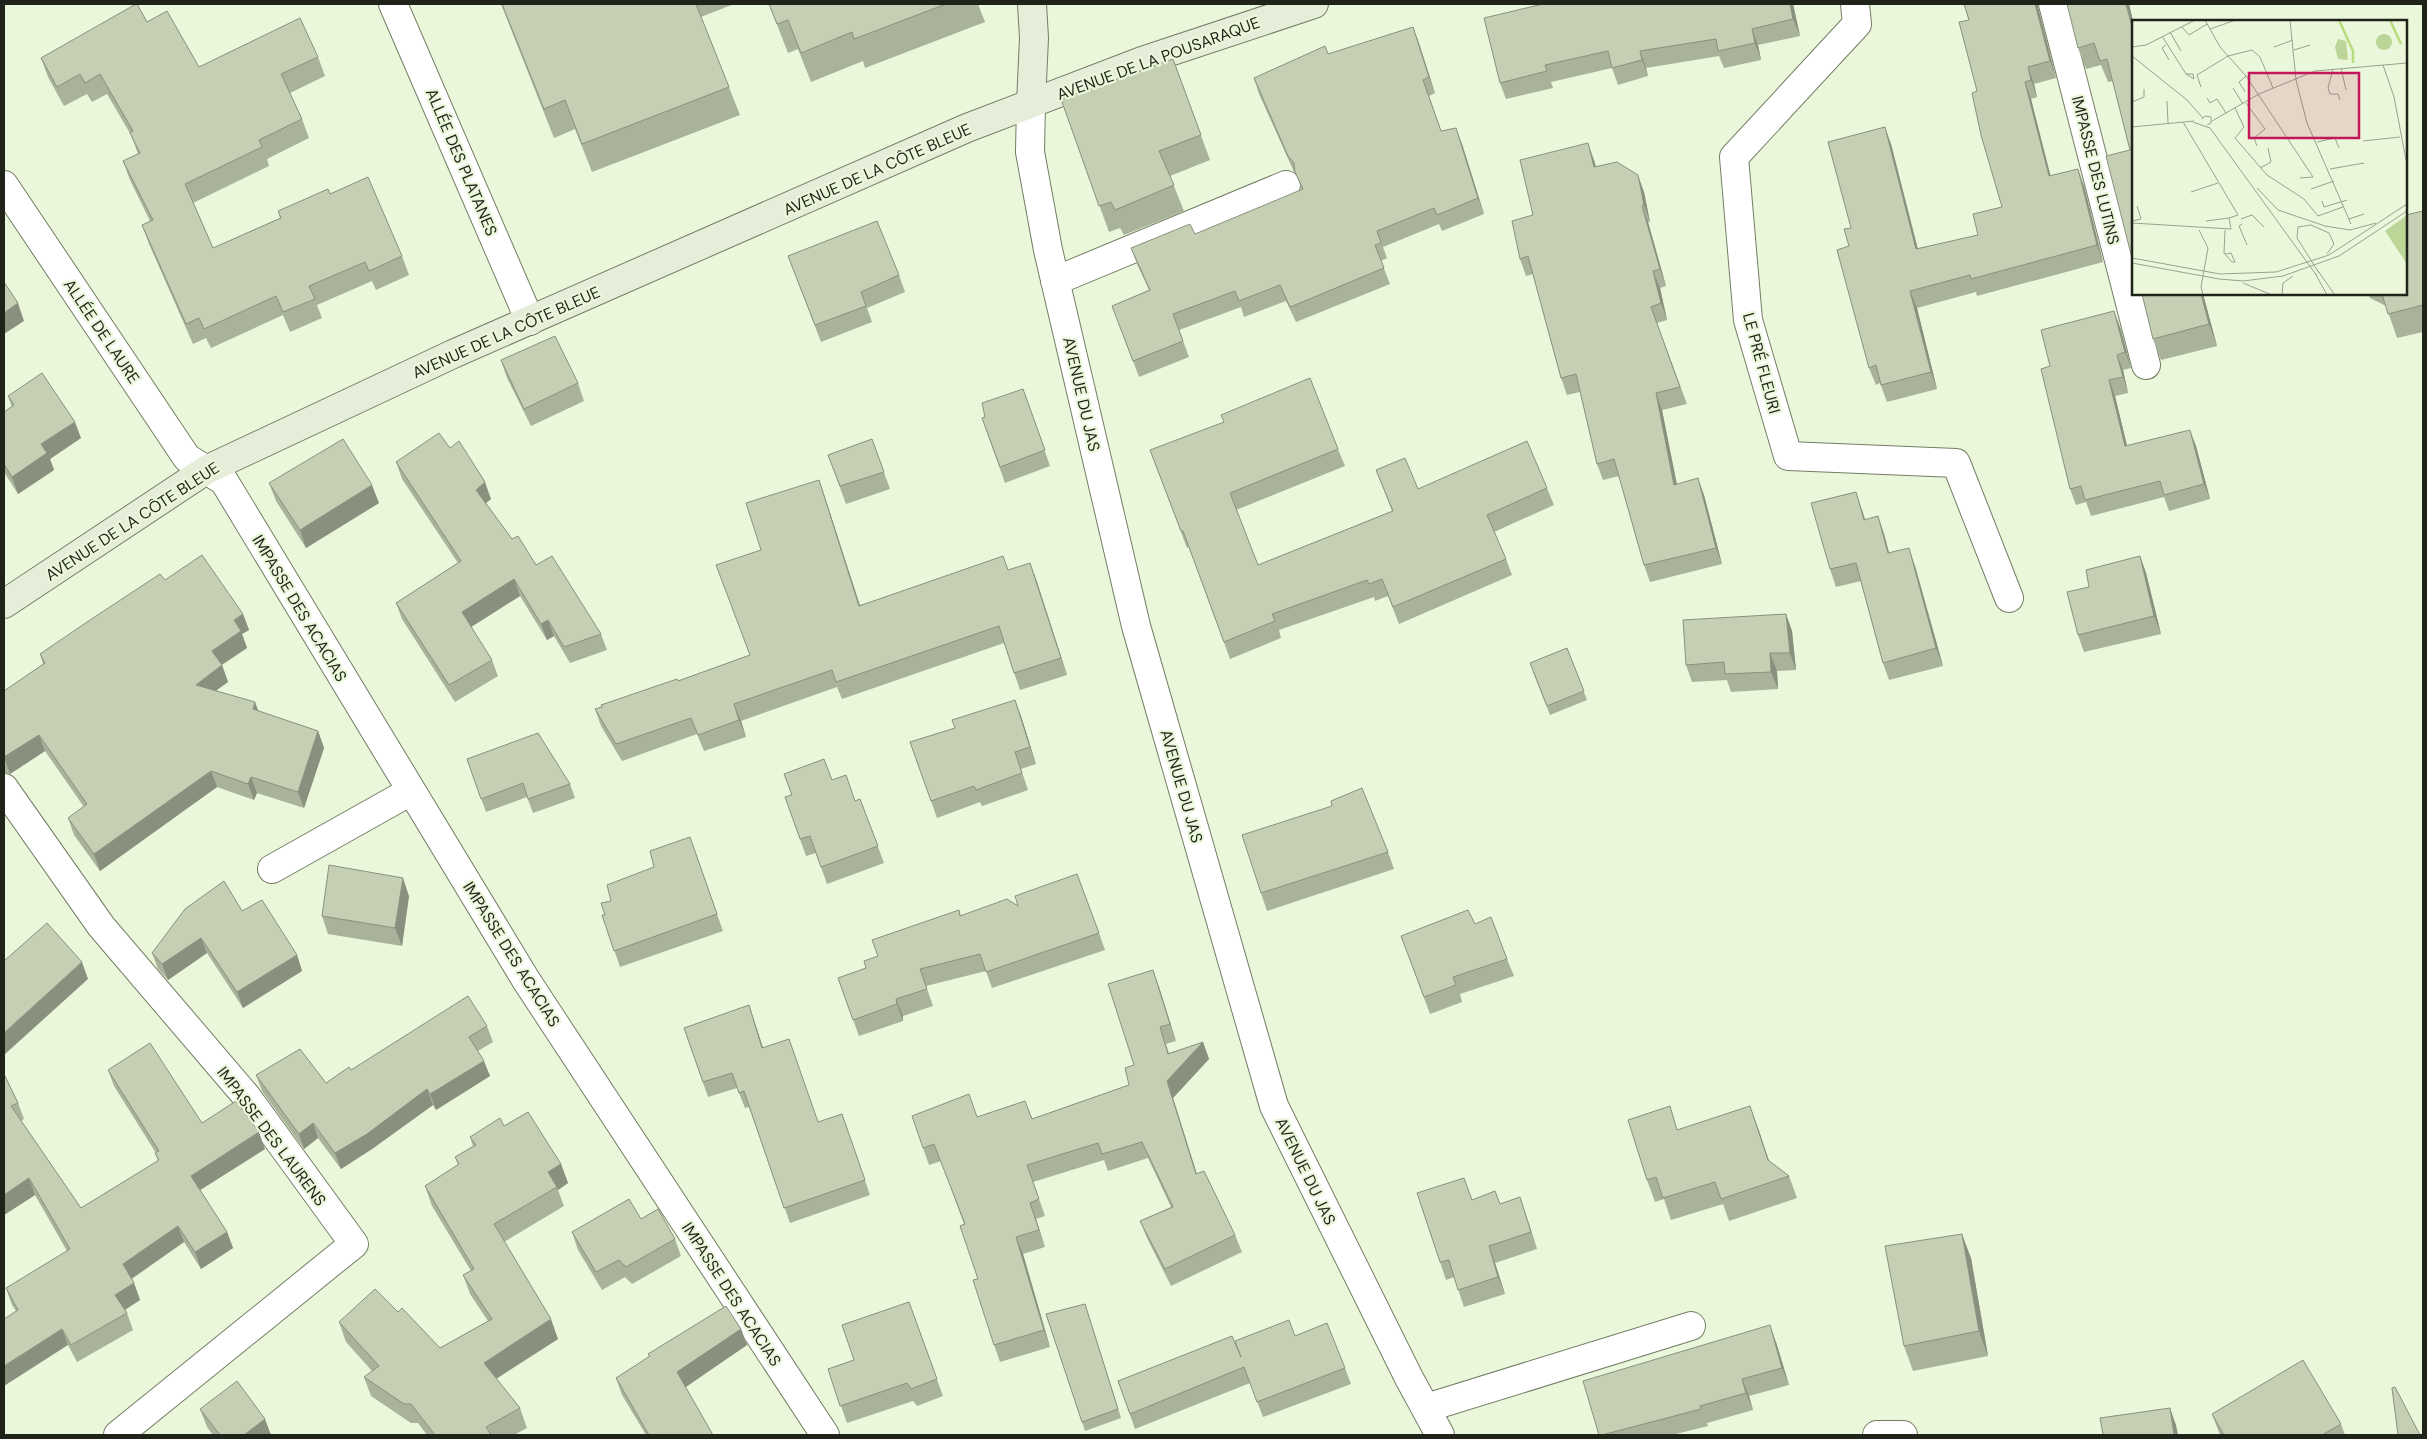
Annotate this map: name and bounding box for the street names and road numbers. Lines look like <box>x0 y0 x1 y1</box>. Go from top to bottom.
street label: AVENUE DE LA POUSARAQUE <box>1054 12 1263 105</box>
street label: ALLÉE DES PLATANES <box>421 85 502 239</box>
street label: IMPASSE DES LUTINS <box>2067 94 2124 247</box>
street label: AVENUE DE LA CÔTE BLEUE <box>780 118 974 220</box>
street label: ALLÉE DE LAURE <box>59 275 144 388</box>
street label: AVENUE DE LA CÔTE BLEUE <box>409 281 603 383</box>
street label: LE PRÉ FLEURI <box>1738 310 1785 416</box>
street label: AVENUE DU JAS <box>1058 335 1105 453</box>
street label: AVENUE DE LA CÔTE BLEUE <box>41 457 223 586</box>
street label: IMPASSE DES ACACIAS <box>247 531 352 685</box>
street label: AVENUE DU JAS <box>1155 727 1208 845</box>
street label: IMPASSE DES ACACIAS <box>458 878 565 1031</box>
street label: IMPASSE DES LAURENS <box>212 1062 331 1210</box>
street label: AVENUE DU JAS <box>1271 1114 1341 1228</box>
street label: IMPASSE DES ACACIAS <box>677 1218 786 1370</box>

